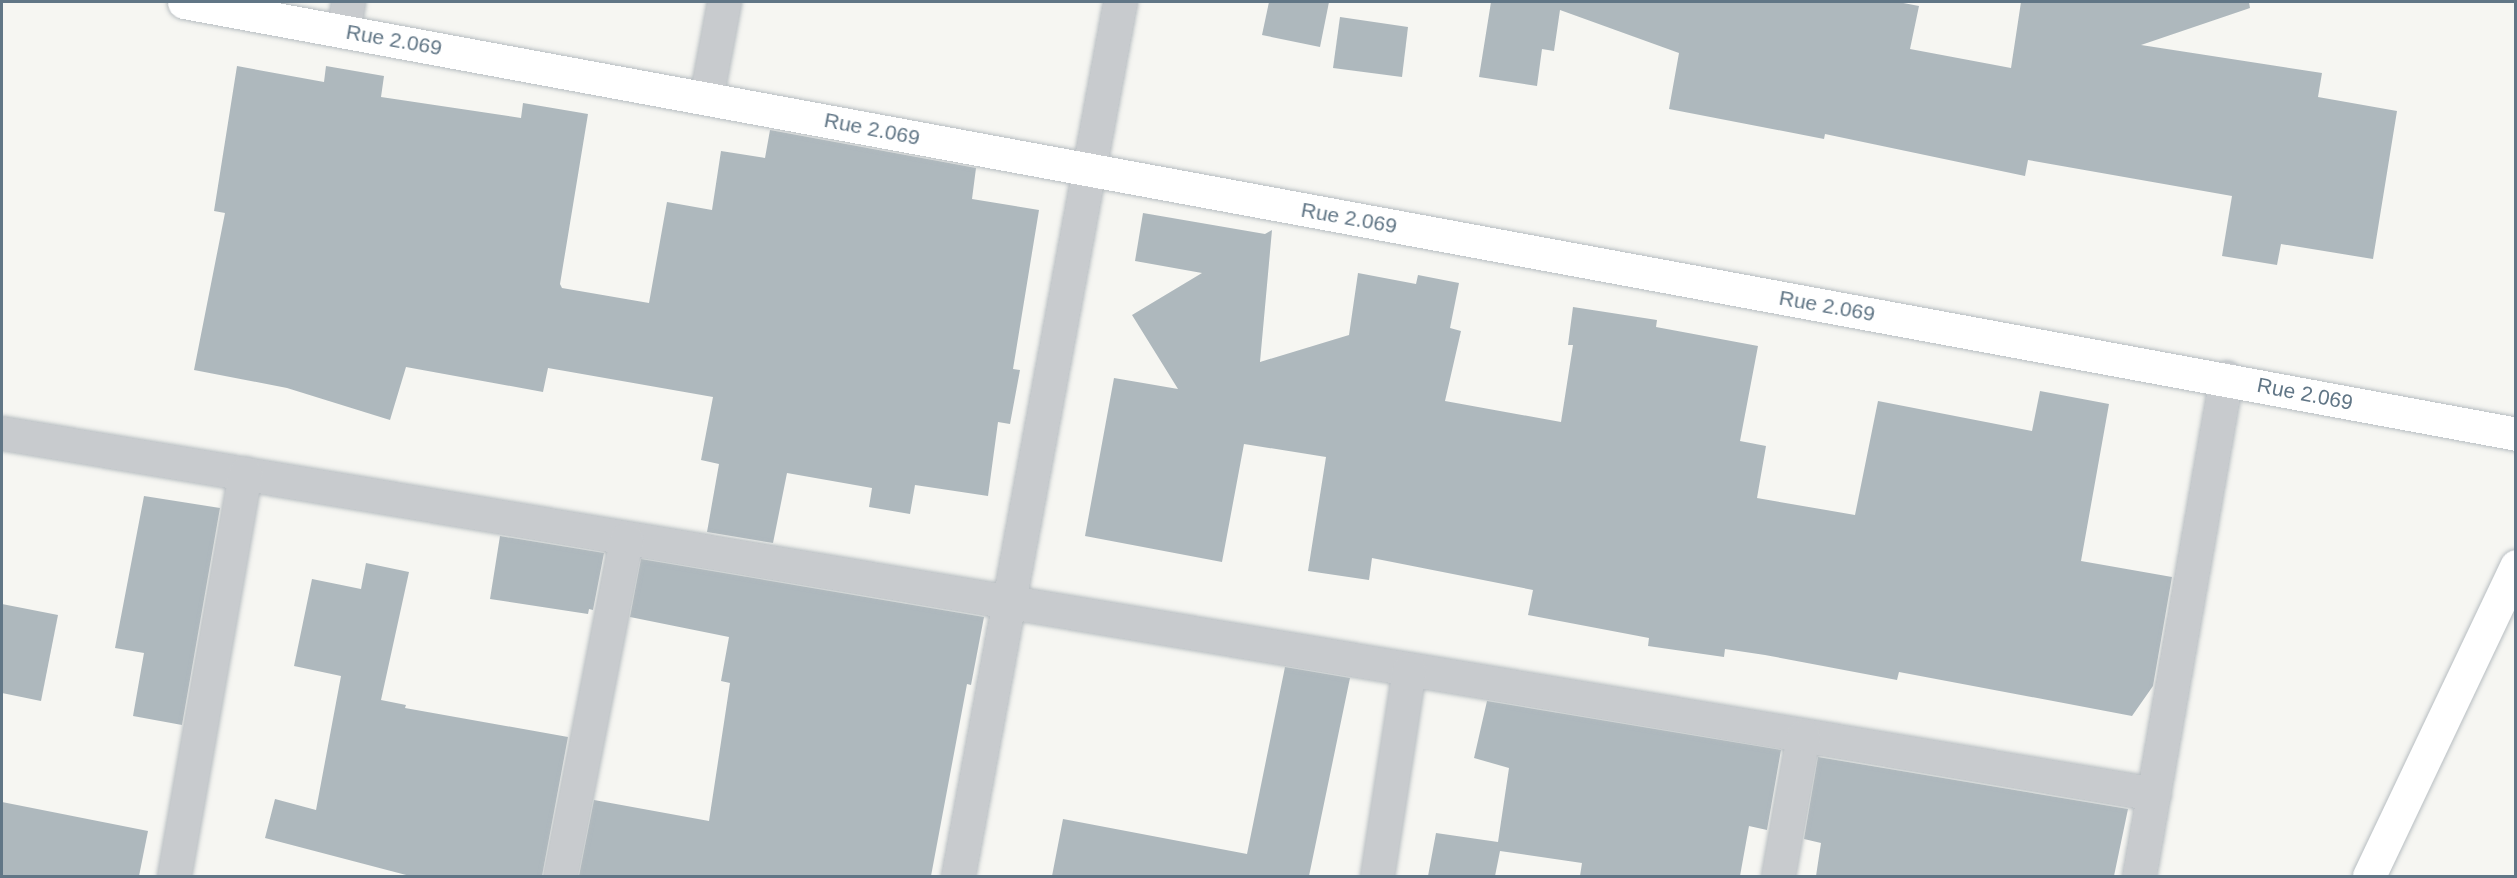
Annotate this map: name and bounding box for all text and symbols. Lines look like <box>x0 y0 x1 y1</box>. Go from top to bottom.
street label: Rue 2.069 <box>344 19 444 61</box>
street label: Rue 2.069 <box>822 107 922 151</box>
street label: Rue 2.069 <box>1299 197 1399 239</box>
street label: Rue 2.069 <box>1777 285 1877 327</box>
street label: Rue 2.069 <box>2255 372 2355 416</box>

